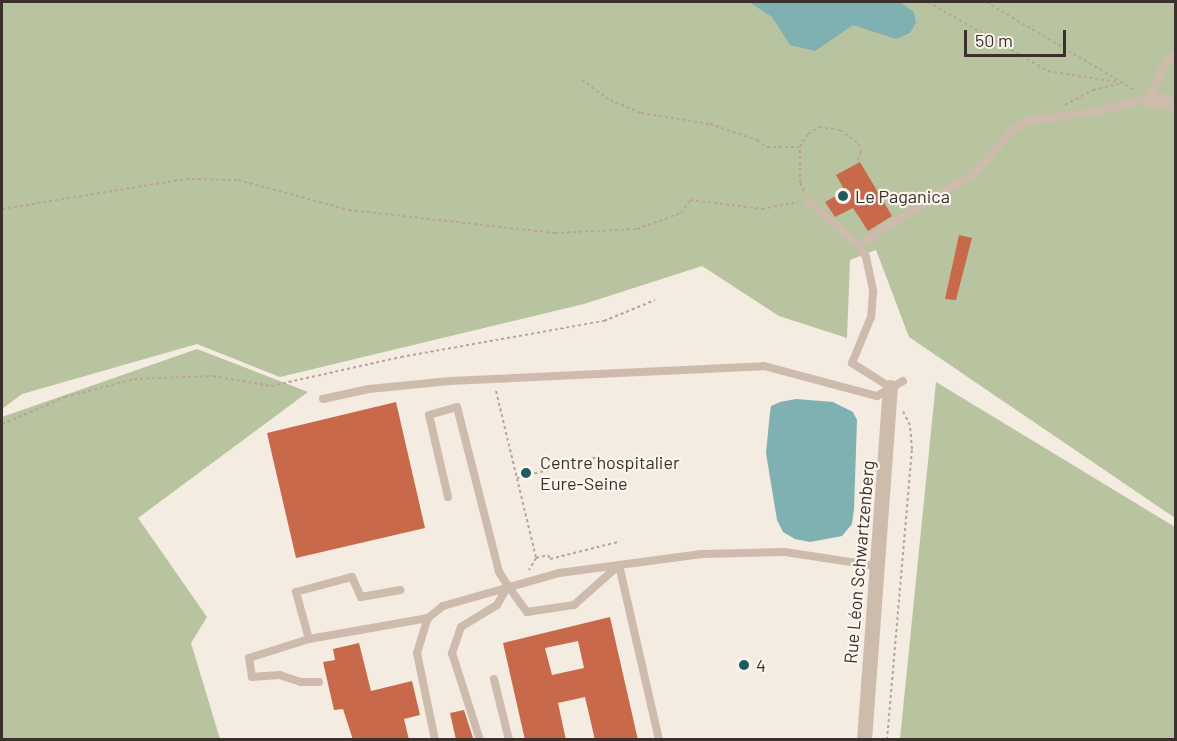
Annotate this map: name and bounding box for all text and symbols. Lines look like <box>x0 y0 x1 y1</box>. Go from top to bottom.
scale bar <box>967 18 1069 56</box>
text: 50 m <box>975 29 1013 51</box>
place label: Le Paganica <box>855 185 950 207</box>
marker: Le Paganica <box>836 189 850 203</box>
place label: Centre hospitalier Eure-Seine <box>540 452 680 494</box>
street label: Rue Léon Schwartzenberg <box>839 459 879 665</box>
marker: Centre hospitalier Eure-Seine <box>517 464 535 482</box>
place label: 4 <box>756 654 766 676</box>
marker: 4 <box>737 658 751 672</box>

